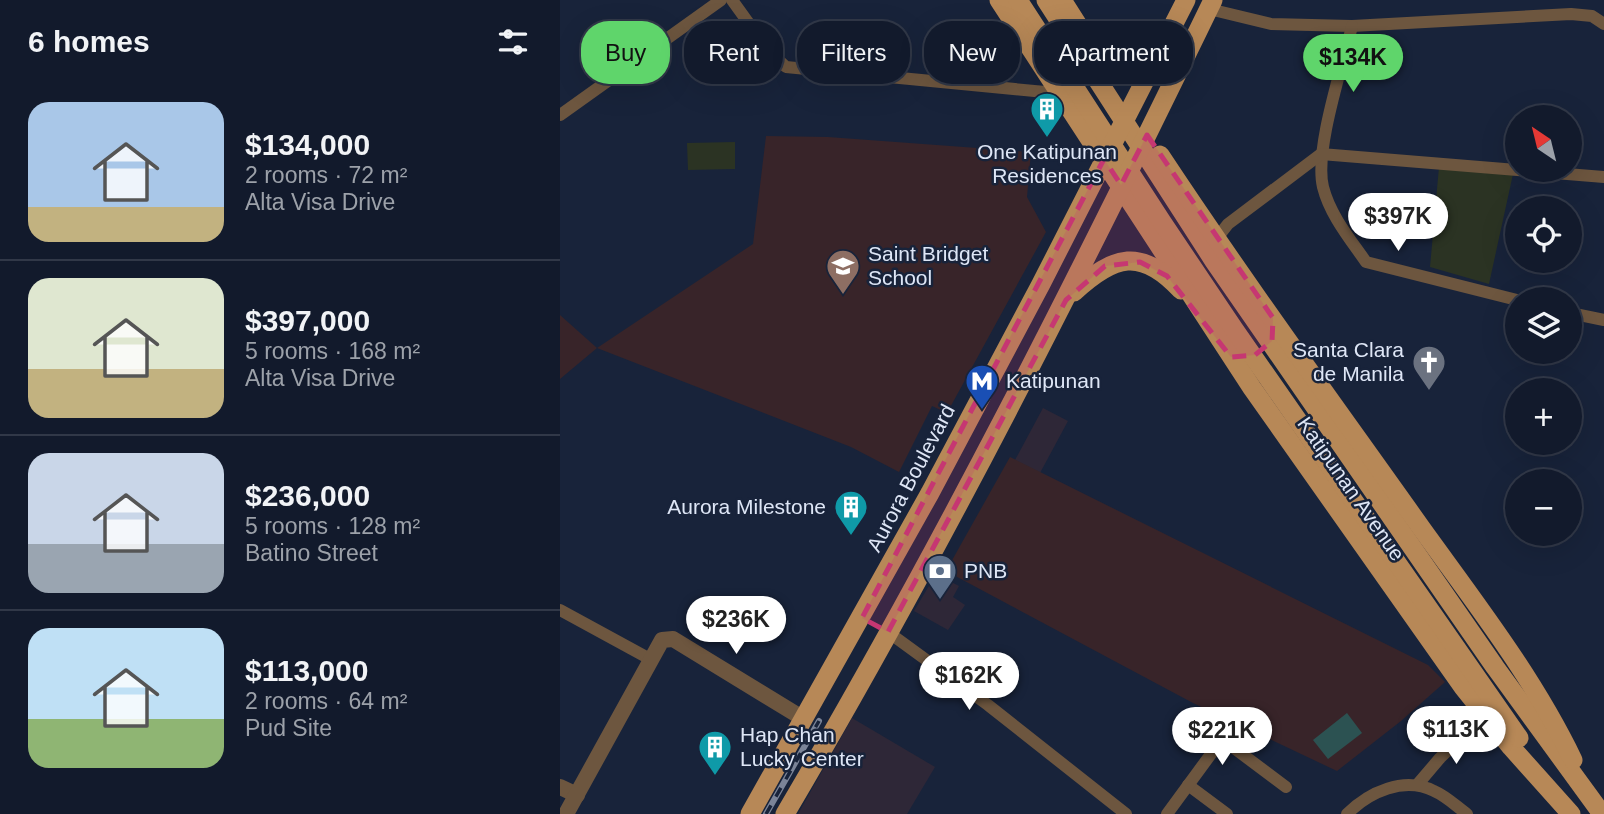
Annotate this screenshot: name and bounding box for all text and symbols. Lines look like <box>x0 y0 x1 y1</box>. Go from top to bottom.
chip: Buy <box>581 21 670 84</box>
chip: Rent <box>684 21 783 84</box>
chip: Filters <box>797 21 910 84</box>
chip: New <box>924 21 1020 84</box>
chip: Apartment <box>1034 21 1193 84</box>
icon: filters <box>494 23 532 61</box>
text: 6 homes <box>28 25 150 58</box>
pin: $134K <box>1304 34 1402 94</box>
text: $134K <box>1319 44 1387 70</box>
building icon: One Katipunan Residences <box>1028 90 1066 139</box>
north arrow <box>1505 105 1582 182</box>
map controls <box>1505 105 1582 546</box>
text: $134,000 <box>245 128 370 161</box>
icon: home <box>84 130 168 214</box>
place label: One Katipunan Residences <box>977 140 1117 187</box>
text: 2 rooms · 72 m² <box>245 162 407 188</box>
text: Alta Visa Drive <box>245 189 395 215</box>
pin: $397K <box>1349 194 1447 253</box>
button: locate <box>1505 196 1582 273</box>
text: $397K <box>1364 203 1432 229</box>
place label: Saint Bridget School <box>868 242 988 289</box>
school or university icon: Saint Bridget School <box>824 247 862 296</box>
button: layers <box>1505 287 1582 364</box>
text: $397,000 <box>245 304 370 337</box>
icon: home <box>84 306 168 390</box>
text: 5 rooms · 168 m² <box>245 338 420 364</box>
place label: Santa Clara de Manila <box>1293 338 1404 385</box>
church icon: Santa Clara de Manila <box>1410 343 1448 392</box>
metro station icon: Katipunan <box>963 362 1001 411</box>
text: Alta Visa Drive <box>245 365 395 391</box>
place label: Katipunan <box>1006 369 1101 392</box>
button: + <box>1505 378 1582 455</box>
street label: Aurora Boulevard <box>862 400 959 555</box>
street label: Katipunan Avenue <box>1293 412 1410 565</box>
button: − <box>1505 469 1582 546</box>
text: $236,000 <box>245 479 370 512</box>
icon: home <box>84 481 168 565</box>
building icon: Aurora Milestone <box>832 488 870 537</box>
place label: Aurora Milestone <box>667 495 826 518</box>
text: 5 rooms · 128 m² <box>245 513 420 539</box>
text: Batino Street <box>245 540 378 566</box>
bank icon: PNB <box>921 552 959 601</box>
place label: PNB <box>964 559 1007 582</box>
pin: $236K <box>687 596 785 656</box>
text: $236K <box>702 606 770 632</box>
pin: $162K <box>920 652 1018 712</box>
text: $113,000 <box>245 654 368 687</box>
icon: home <box>84 656 168 740</box>
text: $162K <box>935 662 1003 688</box>
text: 2 rooms · 64 m² <box>245 688 407 714</box>
pin: $113K <box>1407 706 1505 766</box>
pin: $221K <box>1173 708 1271 767</box>
text: Pud Site <box>245 715 332 741</box>
text: $113K <box>1423 716 1489 742</box>
text: $221K <box>1188 717 1256 743</box>
place label: Hap Chan Lucky Center <box>740 723 864 770</box>
building icon: Hap Chan Lucky Center <box>696 728 734 777</box>

